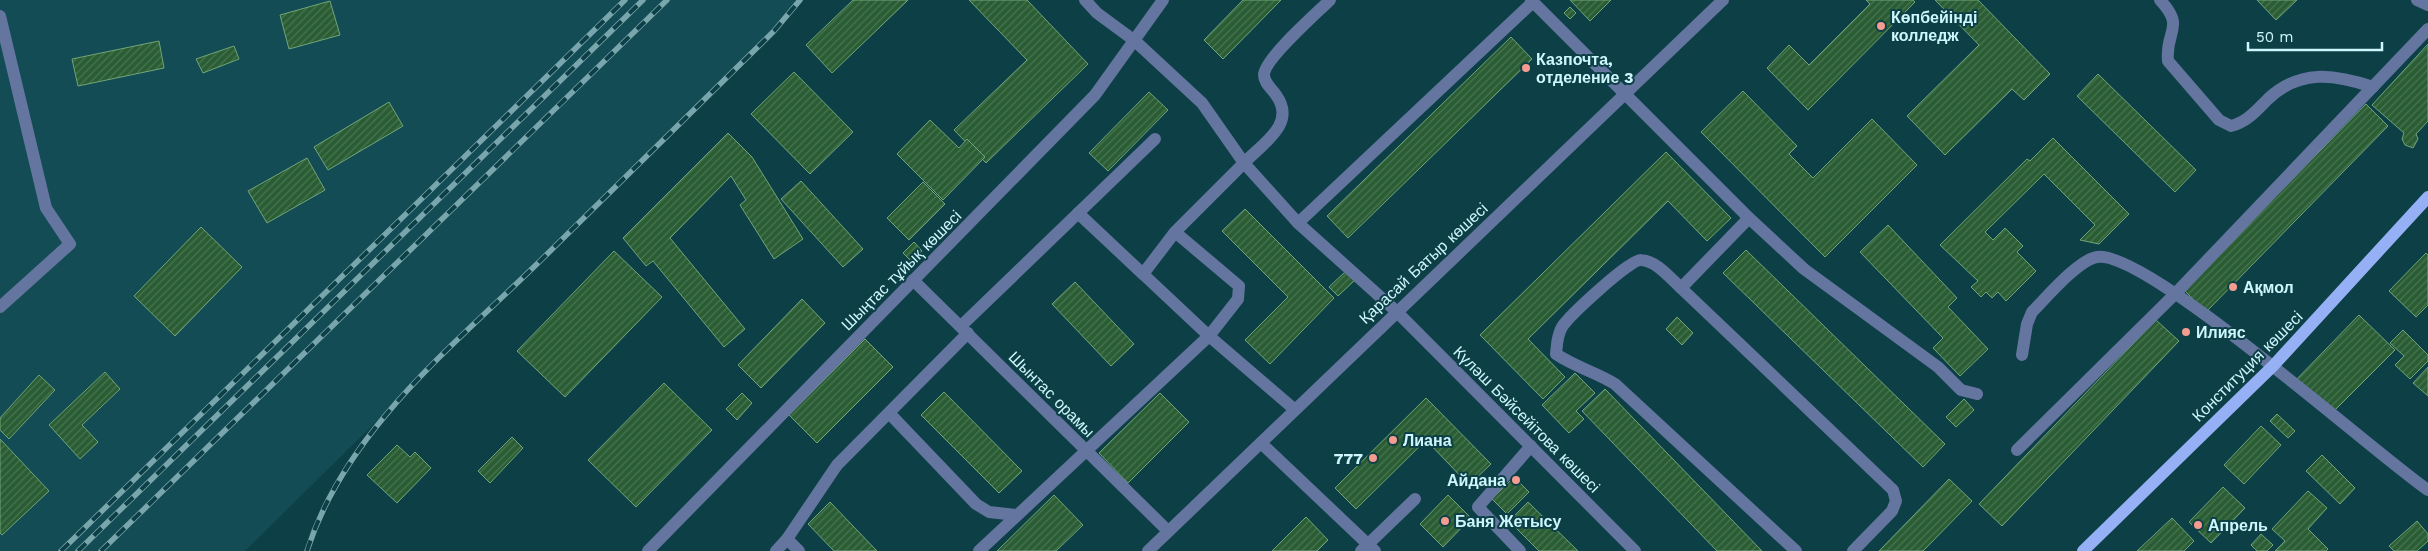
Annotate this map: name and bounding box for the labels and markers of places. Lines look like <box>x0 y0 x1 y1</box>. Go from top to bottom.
place label: Көпбейінді колледж <box>1891 8 1978 45</box>
marker: Көпбейінді колледж <box>1875 20 1887 32</box>
place label: Казпочта, отделение 3 <box>1536 50 1633 87</box>
marker: Казпочта, отделение 3 <box>1520 62 1532 74</box>
place label: Ақмол <box>2243 278 2294 297</box>
marker: Ақмол <box>2227 281 2239 293</box>
place label: Илияс <box>2196 323 2246 342</box>
marker: Илияс <box>2180 326 2192 338</box>
place label: Лиана <box>1403 431 1452 450</box>
marker: Лиана <box>1387 434 1399 446</box>
place label: 777 <box>1334 449 1363 468</box>
marker: 777 <box>1367 452 1379 464</box>
place label: Айдана <box>1447 471 1506 490</box>
marker: Айдана <box>1510 474 1522 486</box>
place label: Баня Жетысу <box>1455 512 1562 531</box>
marker: Баня Жетысу <box>1439 515 1451 527</box>
place label: Апрель <box>2208 516 2268 535</box>
marker: Апрель <box>2192 519 2204 531</box>

